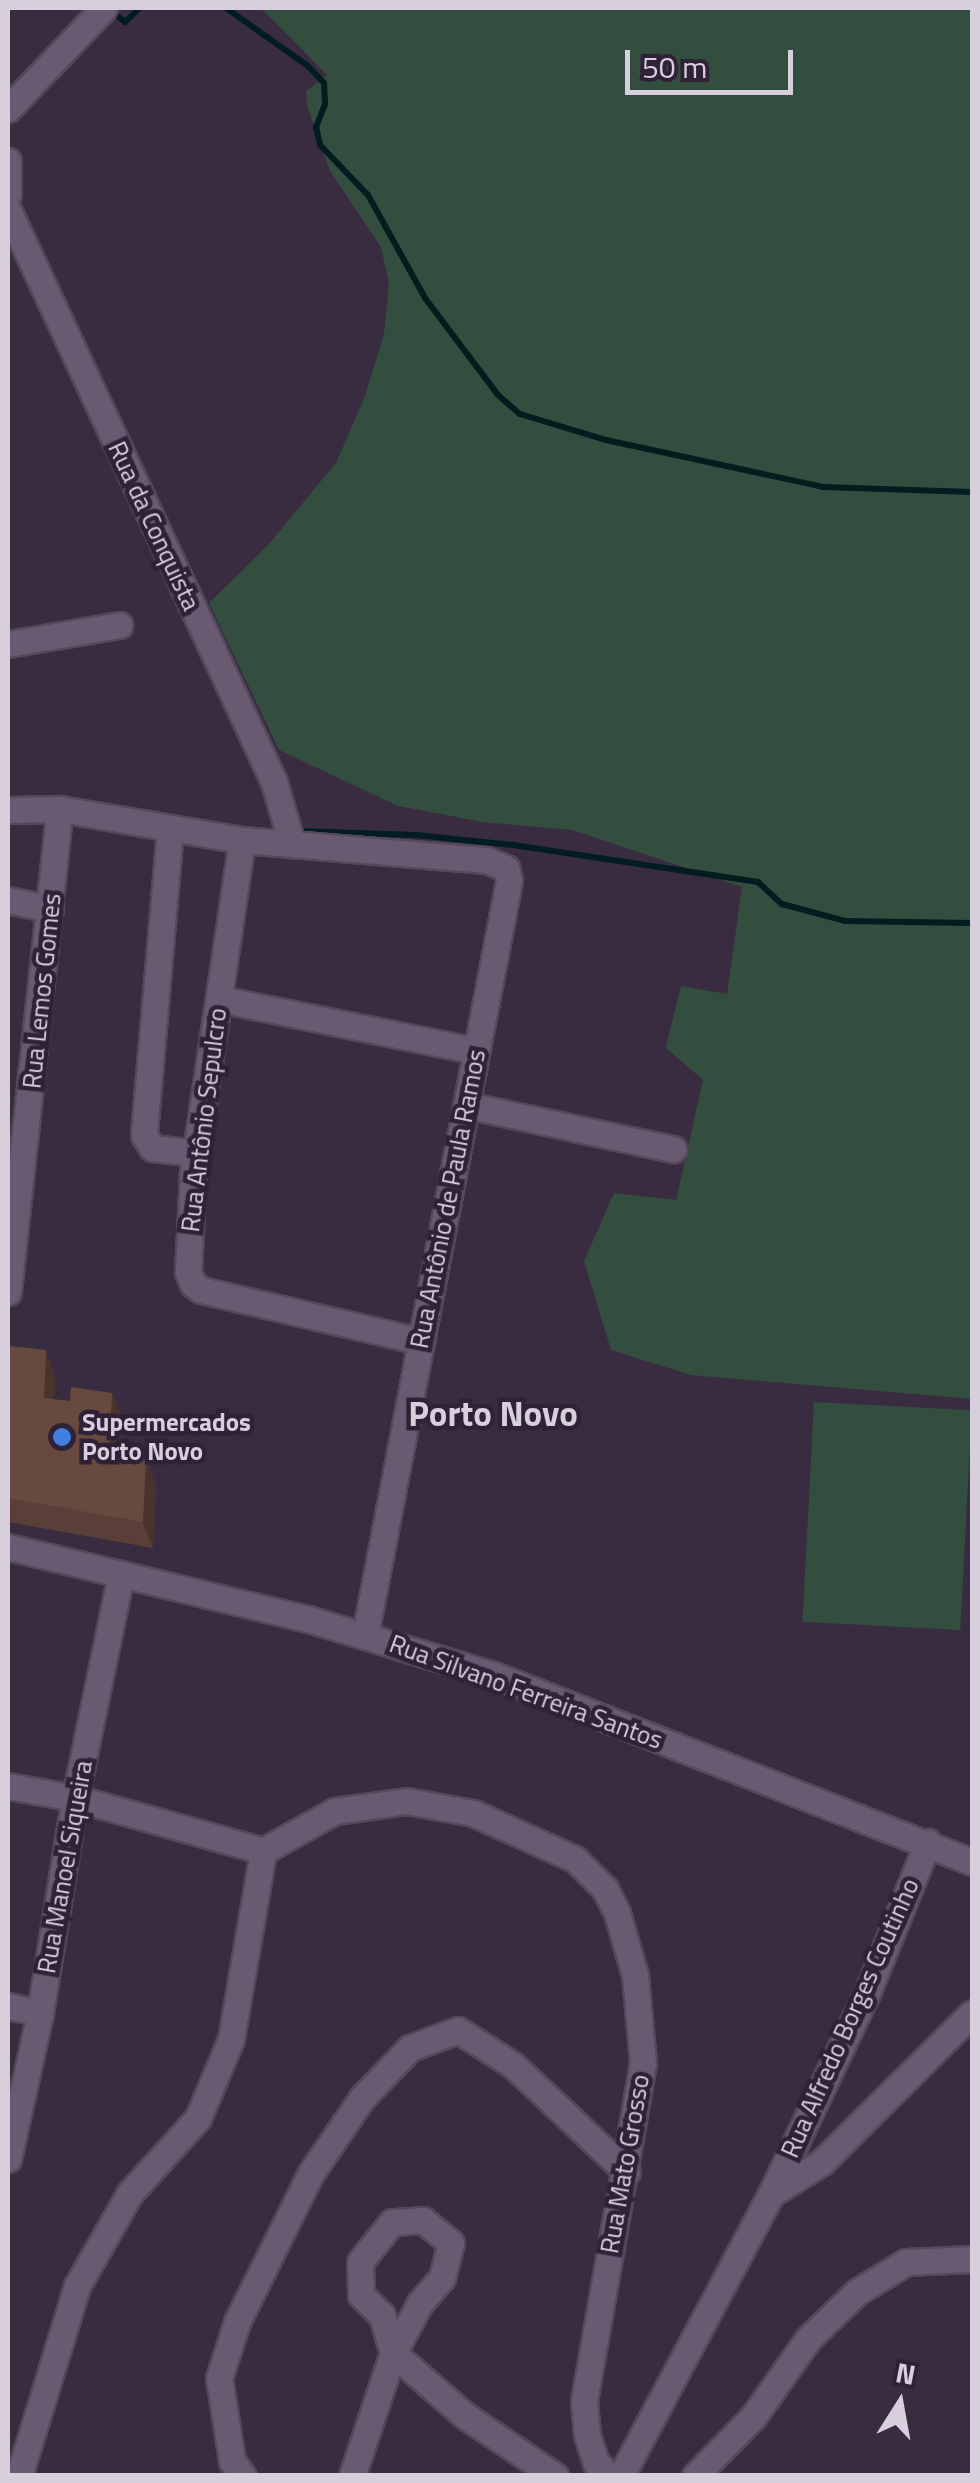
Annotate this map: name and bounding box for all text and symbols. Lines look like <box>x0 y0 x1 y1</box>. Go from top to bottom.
scale bar <box>630 30 798 92</box>
text: 50 m <box>642 44 707 90</box>
street label: Rua da Conquista <box>102 437 206 615</box>
street label: Rua Lemos Gomes <box>17 892 67 1090</box>
street label: Rua Antônio Sepulcro <box>175 1006 233 1234</box>
street label: Rua Antônio de Paula Ramos <box>404 1047 492 1351</box>
district label: Porto Novo <box>408 1392 578 1434</box>
place label: Supermercados Porto Novo <box>82 1408 251 1467</box>
marker: Supermercados Porto Novo <box>51 1426 73 1448</box>
street label: Rua Silvano Ferreira Santos <box>386 1629 666 1755</box>
street label: Rua Manoel Siqueira <box>32 1758 98 1976</box>
street label: Rua Alfredo Borges Coutinho <box>775 1874 925 2162</box>
street label: Rua Mato Grosso <box>595 2072 655 2256</box>
text: N <box>892 2350 919 2396</box>
north arrow <box>850 2353 950 2453</box>

